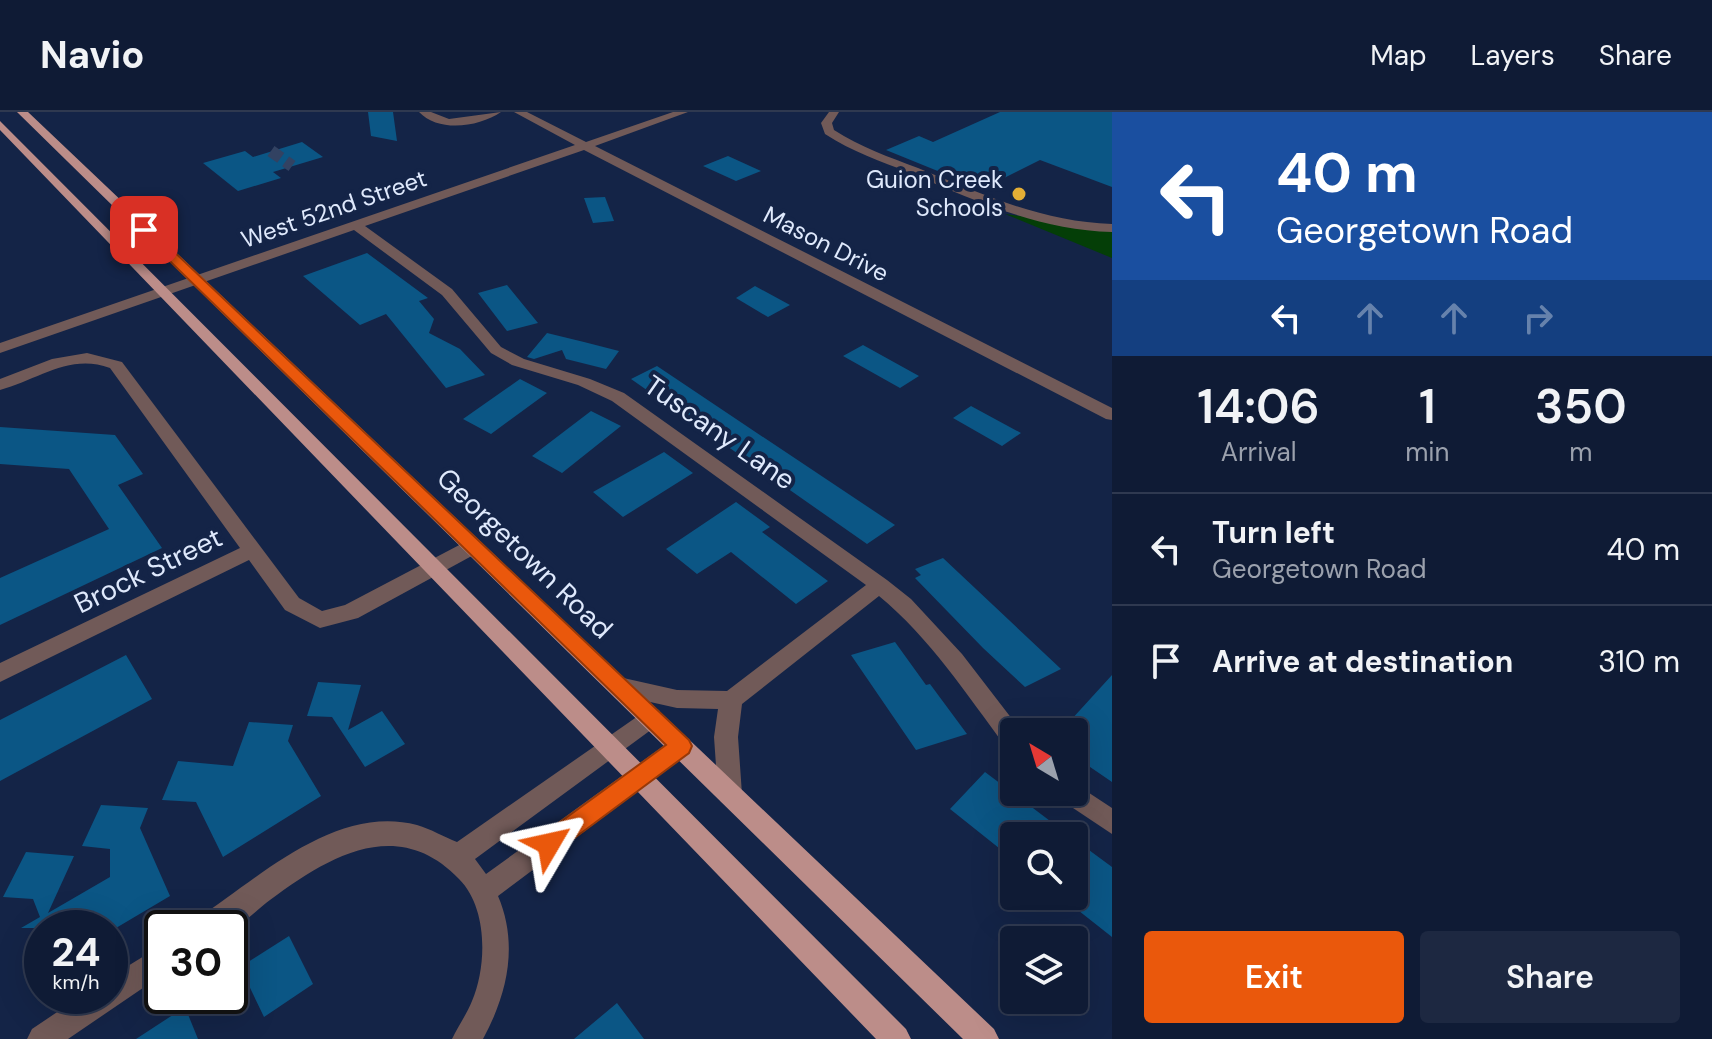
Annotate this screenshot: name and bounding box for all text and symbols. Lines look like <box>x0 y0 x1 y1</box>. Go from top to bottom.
text: Navio <box>40 30 144 80</box>
text: Map <box>1370 37 1427 74</box>
text: Layers <box>1471 37 1555 74</box>
text: Share <box>1599 37 1672 74</box>
text: 40 m <box>1276 136 1418 209</box>
icon: left <box>1144 144 1248 248</box>
street label: West 52nd Street <box>237 162 431 255</box>
place label: Guion Creek Schools <box>866 164 1003 223</box>
marker: Guion Creek Schools <box>1010 185 1028 203</box>
pin <box>110 196 178 264</box>
street label: Mason Drive <box>758 199 894 288</box>
text: Georgetown Road <box>1276 207 1573 254</box>
icon: arrive <box>122 208 166 252</box>
icon: left <box>1264 296 1308 340</box>
icon: ahead <box>1348 296 1392 340</box>
icon: ahead <box>1432 296 1476 340</box>
icon: right <box>1516 296 1560 340</box>
street label: Tuscany Lane <box>637 367 803 498</box>
text: 14:06 <box>1197 375 1320 438</box>
text: 1 <box>1419 375 1436 438</box>
text: 350 <box>1535 375 1627 438</box>
text: Arrival <box>1221 435 1296 469</box>
text: min <box>1405 435 1450 469</box>
text: m <box>1569 435 1592 469</box>
street label: Georgetown Road <box>429 460 621 647</box>
text: Turn left <box>1212 513 1335 552</box>
street label: Brock Street <box>68 519 228 622</box>
icon: left <box>1144 527 1188 571</box>
text: 40 m <box>1607 530 1680 569</box>
text: Georgetown Road <box>1212 552 1426 586</box>
icon: arrive <box>1144 639 1188 683</box>
text: Arrive at destination <box>1212 642 1513 681</box>
text: 310 m <box>1598 642 1680 681</box>
north arrow <box>1000 718 1088 806</box>
map controls <box>1000 718 1088 1014</box>
position arrow <box>507 802 591 886</box>
button: search <box>1000 822 1088 910</box>
speed limit sign: 30 <box>144 910 248 1014</box>
text: 24 <box>52 926 100 978</box>
button: layers <box>1000 926 1088 1014</box>
button: Exit <box>1144 931 1404 1023</box>
button: Share <box>1420 931 1680 1023</box>
text: km/h <box>52 969 100 995</box>

